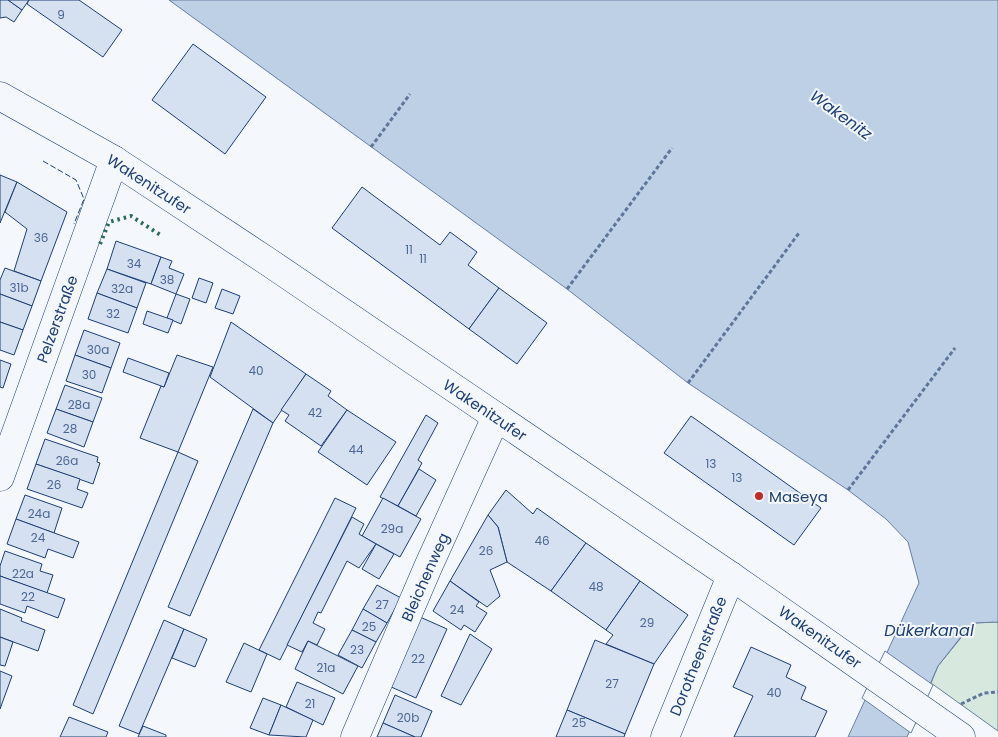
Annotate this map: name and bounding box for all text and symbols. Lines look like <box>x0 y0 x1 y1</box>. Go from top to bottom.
house number: 9 <box>57 6 65 23</box>
water label: Wakenitz <box>805 85 877 146</box>
street label: Wakenitzufer <box>103 149 196 219</box>
house number: 36 <box>34 229 48 246</box>
house number: 11 <box>405 241 413 258</box>
house number: 11 <box>419 250 427 267</box>
house number: 34 <box>127 255 142 272</box>
house number: 38 <box>160 271 174 288</box>
street label: Pelzerstraße <box>31 272 83 366</box>
house number: 31b <box>9 279 29 296</box>
house number: 32a <box>111 280 133 297</box>
house number: 32 <box>106 305 120 322</box>
house number: 30a <box>87 341 109 358</box>
house number: 40 <box>248 362 264 379</box>
house number: 30 <box>82 366 96 383</box>
street label: Wakenitzufer <box>439 374 531 446</box>
house number: 28a <box>68 396 90 413</box>
house number: 42 <box>308 404 322 421</box>
house number: 28 <box>63 420 77 437</box>
house number: 44 <box>348 441 364 458</box>
house number: 26a <box>56 452 78 469</box>
house number: 13 <box>706 455 716 472</box>
house number: 13 <box>732 469 742 486</box>
house number: 26 <box>47 476 61 493</box>
place label: Maseya <box>769 486 828 507</box>
marker: Maseya <box>753 490 765 502</box>
house number: 24a <box>28 505 50 522</box>
house number: 29a <box>381 520 403 537</box>
house number: 24 <box>31 529 46 546</box>
street label: Bleichenweg <box>396 529 454 625</box>
house number: 46 <box>534 532 550 549</box>
house number: 26 <box>479 542 493 559</box>
house number: 22a <box>12 565 34 582</box>
house number: 48 <box>588 578 604 595</box>
house number: 22 <box>21 588 35 605</box>
street label: Dorotheenstraße <box>664 593 732 719</box>
house number: 27 <box>375 596 389 613</box>
house number: 24 <box>450 601 465 618</box>
street label: Wakenitzufer <box>774 601 866 674</box>
house number: 29 <box>640 614 654 631</box>
house number: 25 <box>362 618 376 635</box>
water label: Dükerkanal <box>884 619 974 642</box>
house number: 23 <box>350 641 364 658</box>
house number: 22 <box>411 650 425 667</box>
house number: 21a <box>317 659 335 676</box>
house number: 27 <box>605 675 619 692</box>
house number: 40 <box>766 684 782 701</box>
house number: 21 <box>305 695 315 712</box>
house number: 20b <box>397 709 419 726</box>
house number: 25 <box>572 714 586 731</box>

